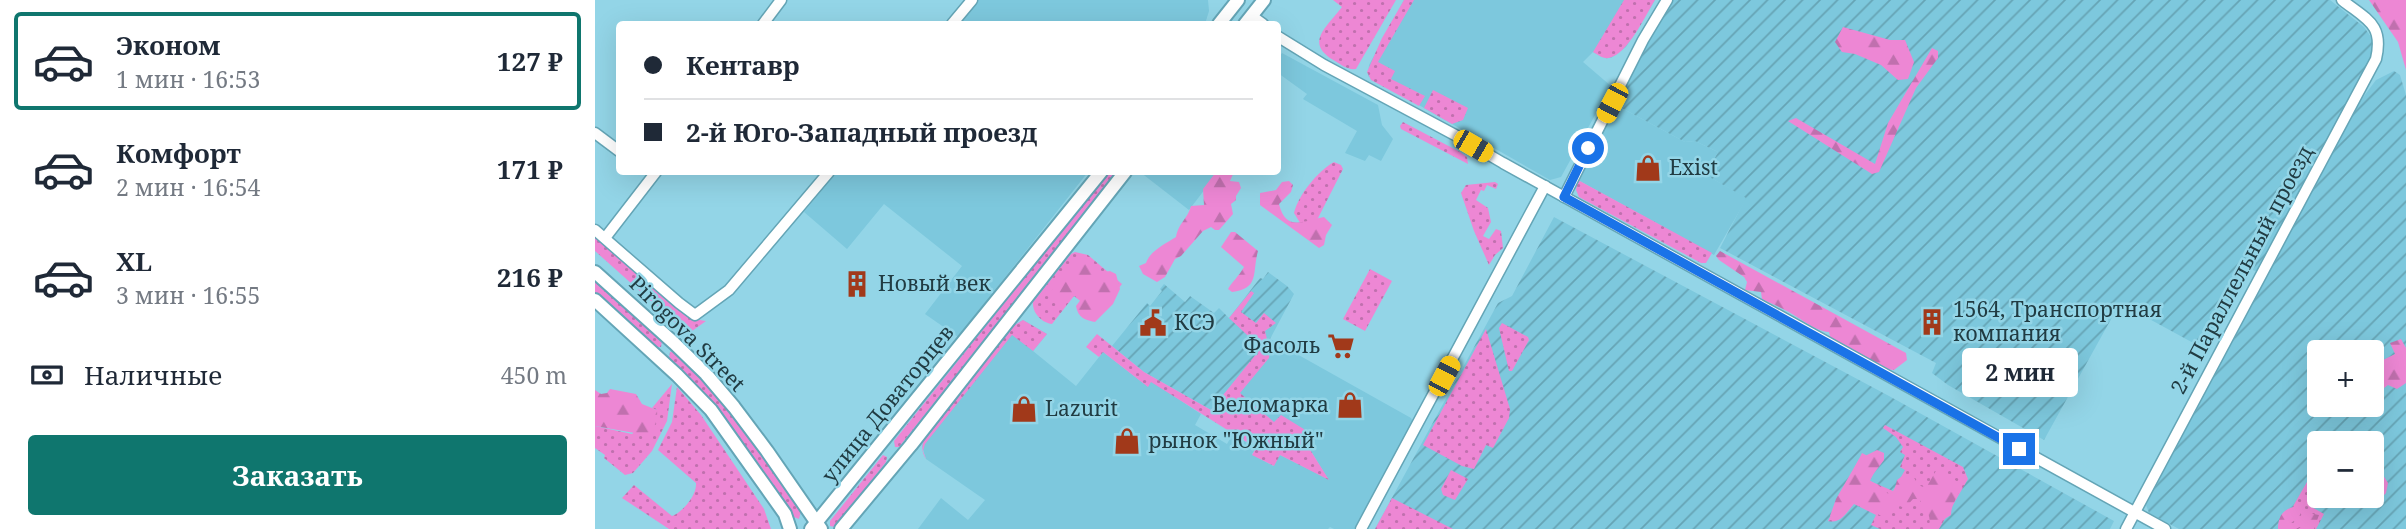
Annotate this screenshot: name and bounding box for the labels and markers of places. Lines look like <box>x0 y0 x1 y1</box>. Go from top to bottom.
shop icon: Exist <box>1633 153 1663 183</box>
place label: Exist <box>1669 153 1718 181</box>
building icon: Новый век <box>842 269 872 299</box>
place label: Новый век <box>878 269 991 297</box>
place label: 1564, Транспортная компания <box>1953 295 2162 347</box>
building icon: 1564, Транспортная компания <box>1917 307 1947 337</box>
public building icon: КСЭ <box>1138 308 1168 338</box>
place label: КСЭ <box>1174 308 1215 336</box>
place label: Фасоль <box>1243 331 1320 359</box>
supermarket icon: Фасоль <box>1326 331 1356 361</box>
place label: Веломарка <box>1212 390 1329 418</box>
shop icon: Веломарка <box>1335 390 1365 420</box>
shop icon: Lazurit <box>1009 394 1039 424</box>
place label: Lazurit <box>1045 394 1118 422</box>
shop icon: рынок "Южный" <box>1112 426 1142 456</box>
place label: рынок "Южный" <box>1148 426 1324 454</box>

